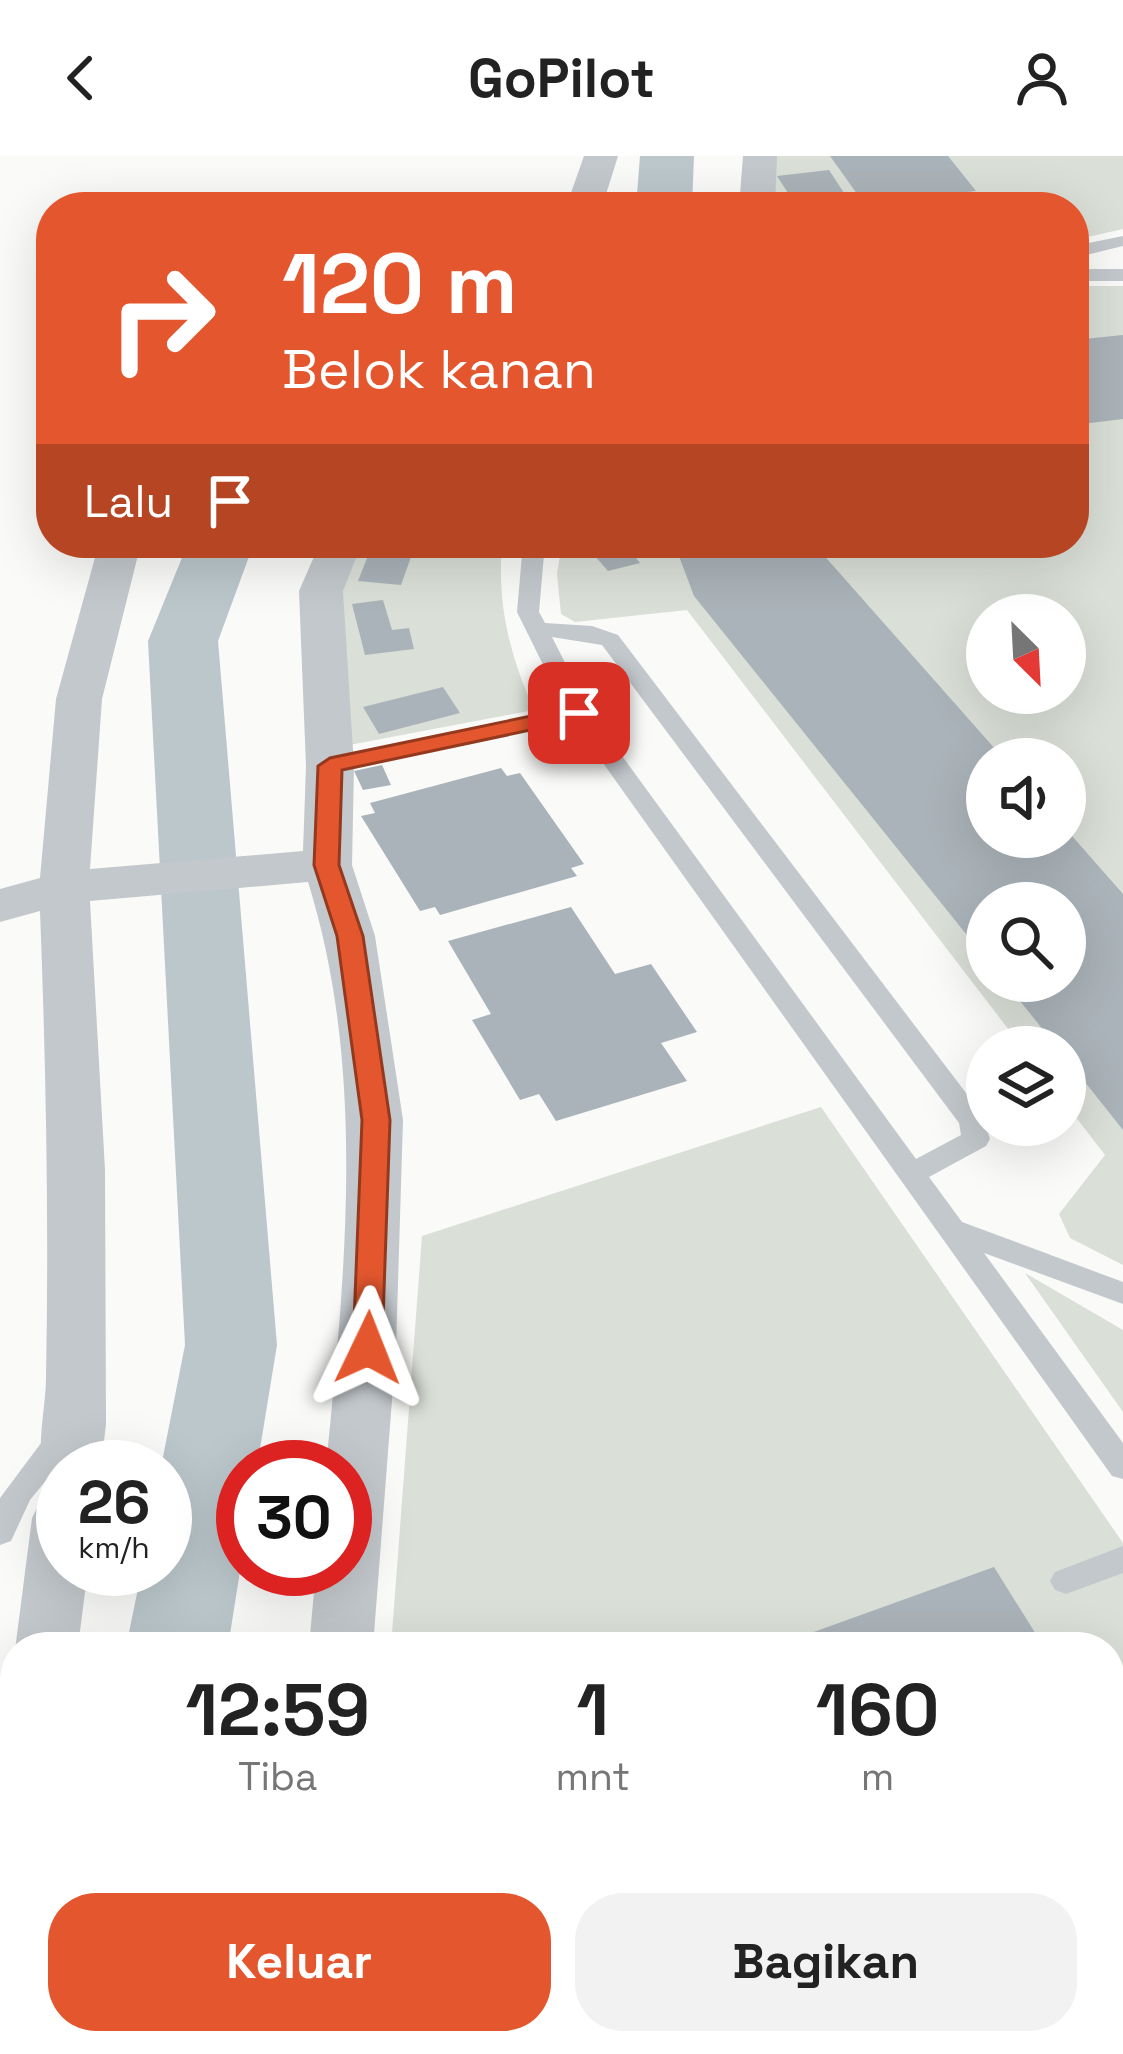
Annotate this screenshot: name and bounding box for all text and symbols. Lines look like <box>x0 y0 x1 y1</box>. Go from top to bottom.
text: GoPilot <box>468 44 655 113</box>
icon: back <box>48 45 114 111</box>
icon: person <box>1009 45 1075 111</box>
text: 120 m <box>282 230 517 338</box>
icon: right <box>84 240 240 396</box>
text: Belok kanan <box>282 335 596 404</box>
icon: arrive <box>197 468 263 534</box>
text: Lalu <box>84 473 173 530</box>
north arrow <box>966 594 1086 714</box>
map controls <box>966 594 1086 1146</box>
pin <box>528 662 630 764</box>
icon: arrive <box>546 680 612 746</box>
button: sound <box>966 738 1086 858</box>
button: search <box>966 882 1086 1002</box>
button: layers <box>966 1026 1086 1146</box>
position arrow <box>305 1285 431 1411</box>
speed limit sign: 30 <box>216 1440 372 1596</box>
text: 26 <box>78 1464 150 1541</box>
text: km/h <box>78 1528 150 1567</box>
text: 12:59 <box>185 1664 370 1756</box>
text: 1 <box>577 1664 609 1756</box>
text: 160 <box>816 1664 939 1756</box>
text: Tiba <box>238 1752 318 1801</box>
text: mnt <box>555 1752 630 1801</box>
text: m <box>861 1752 894 1801</box>
button: Keluar <box>48 1893 551 2031</box>
button: Bagikan <box>575 1893 1077 2031</box>

